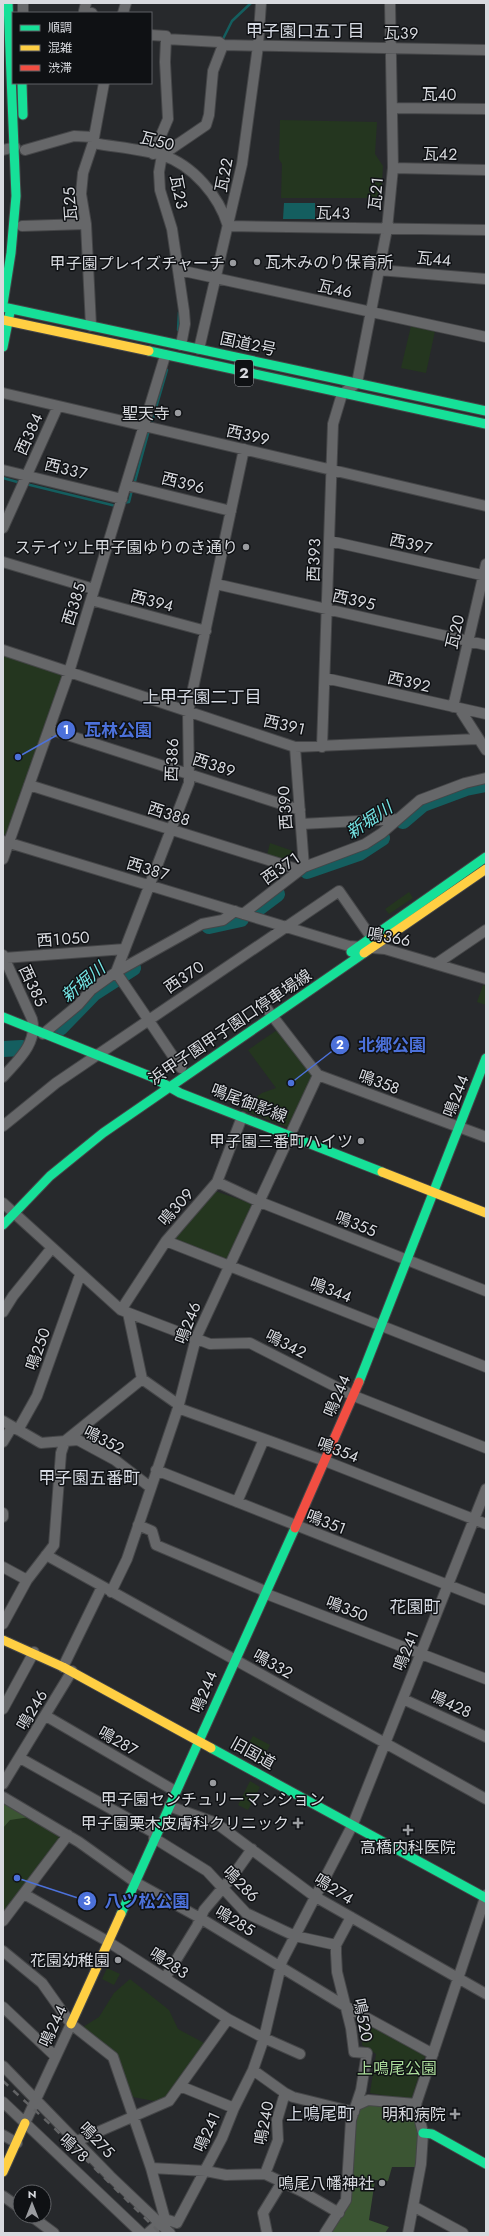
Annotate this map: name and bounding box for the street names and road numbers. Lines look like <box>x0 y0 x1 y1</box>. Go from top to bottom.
street label: 瓦３９ <box>384 21 418 45</box>
street label: 瓦４０ <box>422 83 456 106</box>
street label: 瓦５０ <box>137 126 177 156</box>
street label: 瓦４２ <box>423 142 457 166</box>
street label: 瓦２２ <box>209 156 239 194</box>
street label: 瓦２３ <box>164 173 194 211</box>
street label: 瓦２１ <box>363 175 389 211</box>
street label: 瓦２５ <box>57 186 83 222</box>
street label: 瓦４３ <box>316 201 350 225</box>
street label: 瓦４４ <box>416 246 452 272</box>
street label: 瓦４６ <box>316 274 354 304</box>
street label: 国道2号 <box>218 327 278 361</box>
road number: 2 <box>235 360 253 386</box>
street label: 西３８４ <box>10 409 48 459</box>
street label: 西３９９ <box>224 419 272 451</box>
street label: 西３３７ <box>42 453 90 485</box>
street label: 西３９６ <box>159 467 207 499</box>
street label: 西３９７ <box>387 528 435 560</box>
street label: 西３９３ <box>302 538 326 582</box>
street label: 西３８５ <box>57 580 91 628</box>
street label: 西３９４ <box>128 584 176 618</box>
street label: 西３９５ <box>330 584 378 616</box>
street label: 瓦２０ <box>440 613 470 651</box>
street label: 西３９２ <box>385 666 433 698</box>
street label: 西３９１ <box>261 709 309 741</box>
street label: 西３８６ <box>160 738 184 782</box>
street label: 西３８９ <box>190 747 238 783</box>
street label: 西３９０ <box>272 785 298 831</box>
street label: 西３８８ <box>145 796 193 832</box>
street label: 西３７１ <box>256 846 306 890</box>
street label: 西３８７ <box>124 852 172 886</box>
street label: 鳴３６６ <box>365 922 413 952</box>
street label: 西１０５０ <box>36 926 90 952</box>
street label: 西３７０ <box>159 955 209 999</box>
street label: 西３８５ <box>13 961 53 1011</box>
street label: 浜甲子園甲子園口停車場線 <box>144 964 316 1090</box>
street label: 鳴358 <box>355 1064 403 1100</box>
street label: 鳴244 <box>437 1071 475 1121</box>
street label: 鳴尾御影線 <box>208 1078 290 1128</box>
street label: 鳴309 <box>153 1183 199 1231</box>
street label: 鳴355 <box>332 1205 380 1243</box>
street label: 鳴344 <box>307 1271 355 1309</box>
street label: 鳴246 <box>169 1299 207 1347</box>
street label: 鳴342 <box>262 1324 310 1364</box>
street label: 鳴250 <box>20 1325 56 1373</box>
street label: 鳴244 <box>318 1371 356 1421</box>
street label: 鳴352 <box>80 1420 128 1460</box>
street label: 鳴354 <box>314 1432 362 1468</box>
street label: 鳴351 <box>303 1504 349 1540</box>
street label: 鳴350 <box>323 1590 371 1628</box>
street label: 鳴241 <box>388 1627 424 1675</box>
street label: 鳴332 <box>249 1644 297 1684</box>
street label: 鳴244 <box>185 1667 223 1717</box>
street label: 鳴428 <box>427 1684 475 1724</box>
street label: 鳴246 <box>11 1685 53 1735</box>
street label: 鳴287 <box>94 1721 142 1762</box>
street label: 旧国道 <box>226 1731 280 1775</box>
street label: 鳴286 <box>218 1861 264 1907</box>
street label: 鳴274 <box>310 1868 358 1910</box>
street label: 鳴285 <box>211 1900 259 1942</box>
street label: 鳴283 <box>145 1942 193 1984</box>
street label: 鳴520 <box>348 1996 378 2044</box>
street label: 鳴244 <box>33 2001 73 2051</box>
street label: 鳴240 <box>249 2099 279 2147</box>
street label: 鳴241 <box>188 2108 226 2156</box>
street label: 鳴275 <box>74 2117 120 2163</box>
street label: 鳴78 <box>54 2128 94 2168</box>

